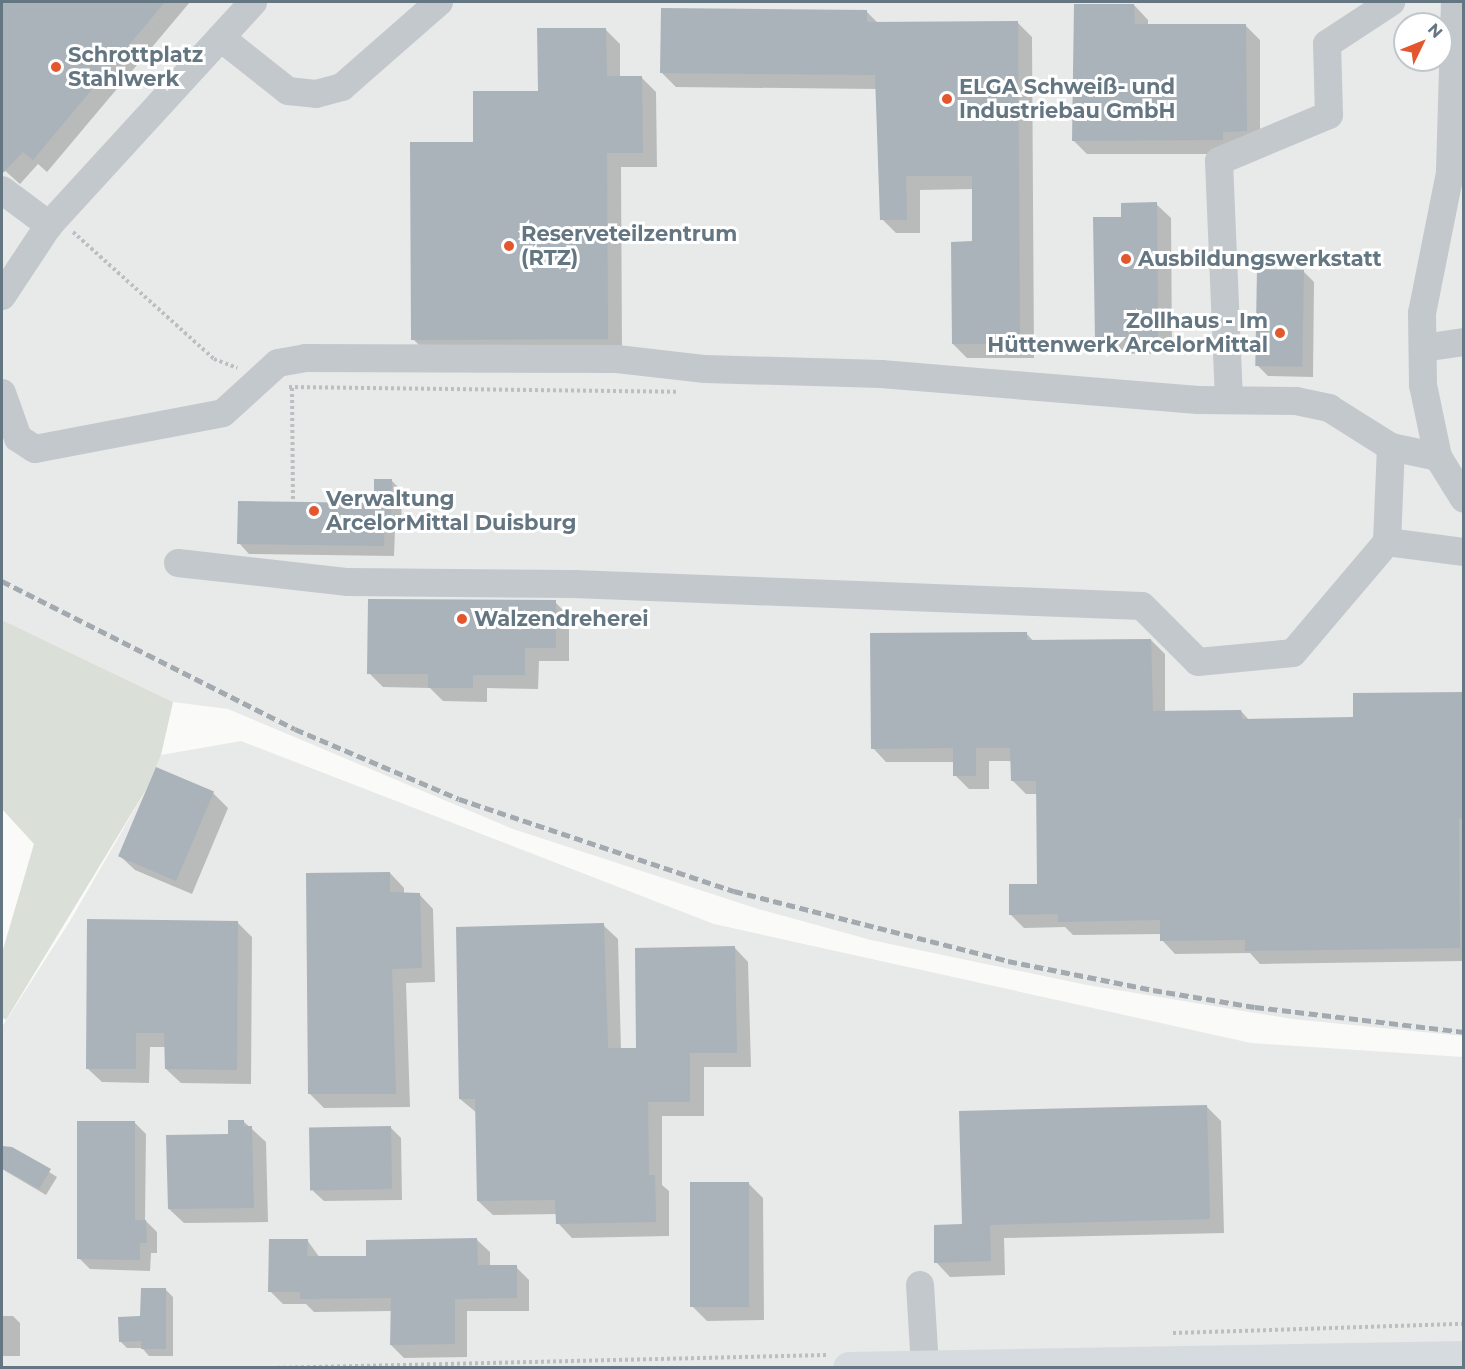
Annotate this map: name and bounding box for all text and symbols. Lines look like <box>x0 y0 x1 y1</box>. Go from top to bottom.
north arrow <box>1393 12 1453 72</box>
text: N <box>1424 20 1446 42</box>
place label: Schrottplatz Stahlwerk <box>68 42 203 92</box>
marker: Schrottplatz Stahlwerk <box>49 60 63 74</box>
place label: ELGA Schweiß- und Industriebau GmbH <box>959 74 1176 124</box>
marker: ELGA Schweiß- und Industriebau GmbH <box>940 92 954 106</box>
place label: Reserveteilzentrum (RTZ) <box>521 221 737 271</box>
marker: Reserveteilzentrum (RTZ) <box>502 239 516 253</box>
place label: Ausbildungswerkstatt <box>1138 246 1382 272</box>
marker: Ausbildungswerkstatt <box>1119 252 1133 266</box>
place label: Zollhaus - Im Hüttenwerk ArcelorMittal <box>987 308 1268 358</box>
marker: Zollhaus - Im Hüttenwerk ArcelorMittal <box>1273 326 1287 340</box>
place label: Verwaltung ArcelorMittal Duisburg <box>326 486 576 536</box>
marker: Verwaltung ArcelorMittal Duisburg <box>307 504 321 518</box>
place label: Walzendreherei <box>474 606 649 632</box>
marker: Walzendreherei <box>455 612 469 626</box>

